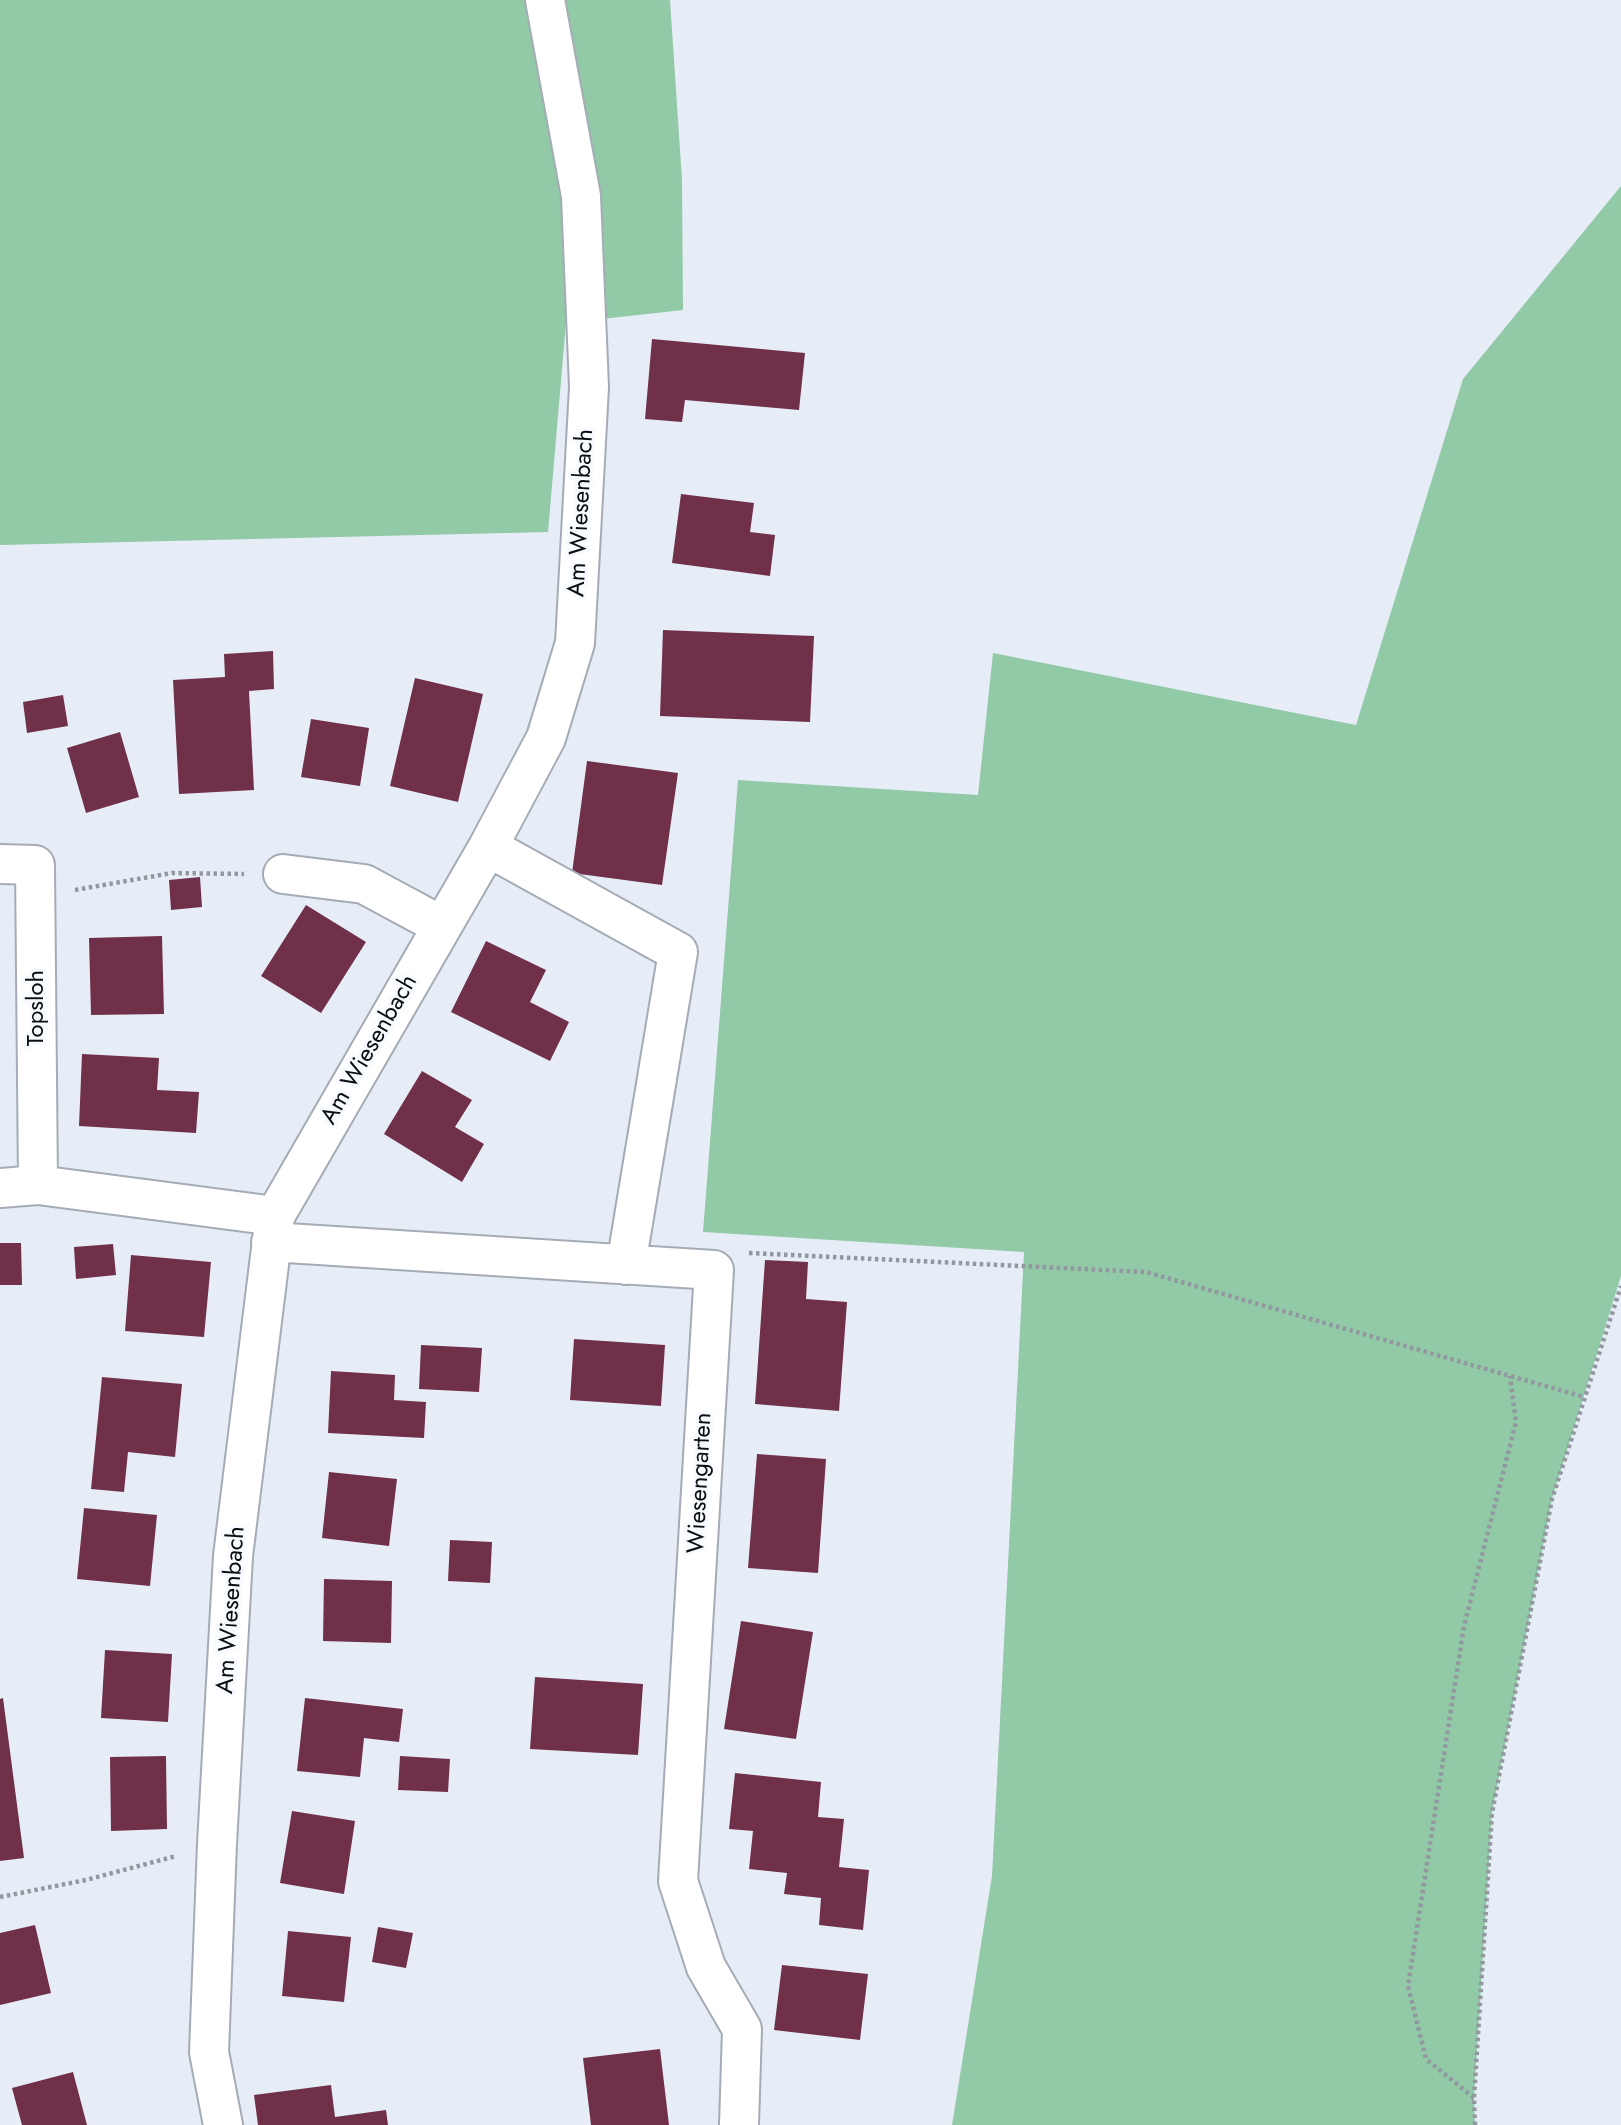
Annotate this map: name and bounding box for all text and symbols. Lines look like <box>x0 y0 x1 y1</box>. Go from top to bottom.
street label: Am Wiesenbach <box>563 428 601 598</box>
street label: Topsloh <box>23 970 51 1046</box>
street label: Am Wiesenbach <box>316 970 424 1130</box>
street label: Wiesengarten <box>683 1412 719 1554</box>
street label: Am Wiesenbach <box>212 1525 252 1695</box>

